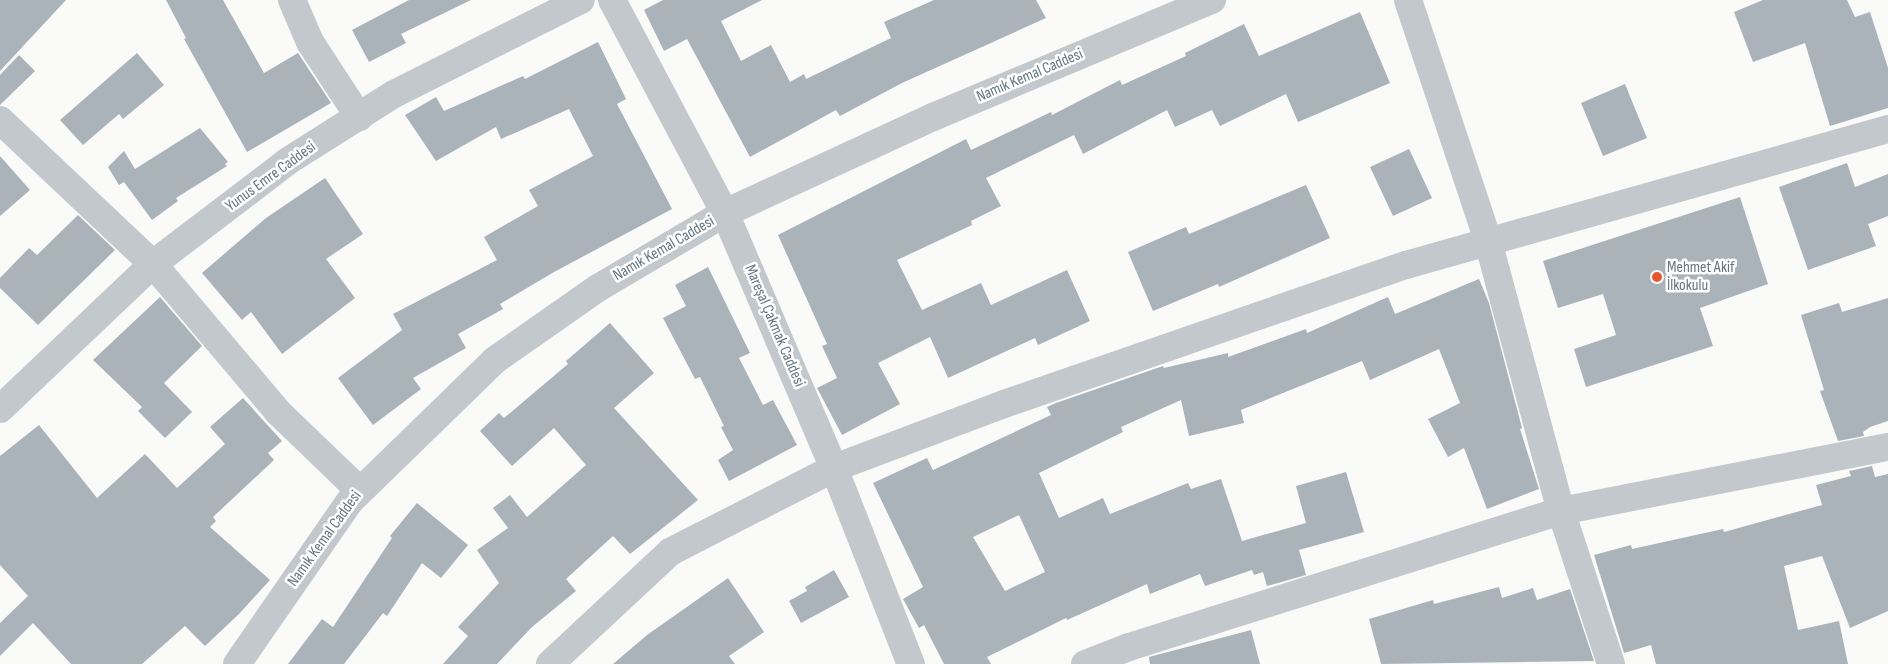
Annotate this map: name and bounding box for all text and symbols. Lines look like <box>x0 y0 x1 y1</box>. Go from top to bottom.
street label: Namık Kemal Caddesi <box>974 45 1086 107</box>
street label: Yunus Emre Caddesi <box>222 138 320 216</box>
street label: Namık Kemal Caddesi <box>610 212 718 286</box>
place label: Mehmet Akif İlkokulu <box>1667 258 1735 296</box>
street label: Mareşal Çakmak Caddesi <box>740 262 808 390</box>
marker: Mehmet Akif İlkokulu <box>1651 271 1663 283</box>
street label: Namık Kemal Caddesi <box>284 487 366 591</box>

